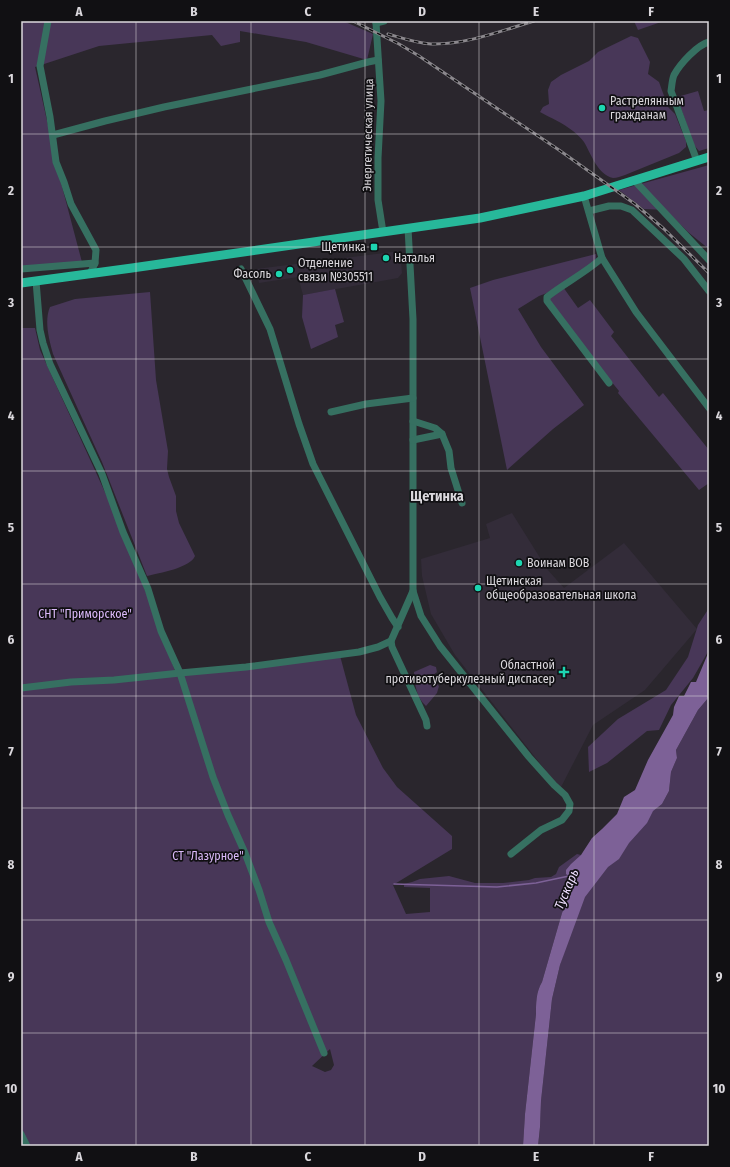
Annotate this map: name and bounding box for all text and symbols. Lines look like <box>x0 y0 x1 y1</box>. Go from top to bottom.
text: A <box>74 4 83 19</box>
text: B <box>190 4 198 19</box>
text: C <box>305 4 312 19</box>
text: D <box>418 4 426 19</box>
text: E <box>533 4 539 19</box>
text: F <box>648 4 654 19</box>
text: 1 <box>8 71 14 86</box>
text: 1 <box>716 71 722 86</box>
street label: Энергетическая улица <box>360 78 376 192</box>
place label: Растрелянным гражданам <box>610 94 684 122</box>
marker: Растрелянным гражданам <box>597 103 607 113</box>
text: 2 <box>7 183 14 198</box>
text: 2 <box>715 183 722 198</box>
place label: Щетинка <box>321 240 366 254</box>
marker: Щетинка <box>369 242 379 252</box>
place label: Наталья <box>394 251 435 265</box>
marker: Наталья <box>381 253 391 263</box>
place label: Отделение связи №305511 <box>298 256 373 284</box>
marker: Отделение связи №305511 <box>285 265 295 275</box>
place label: Фасоль <box>234 267 271 281</box>
marker: Фасоль <box>274 269 284 279</box>
text: 3 <box>7 295 14 310</box>
text: 3 <box>715 295 722 310</box>
text: 4 <box>8 408 15 423</box>
text: 4 <box>716 408 723 423</box>
district label: Щетинка <box>410 488 464 505</box>
text: 5 <box>8 520 14 535</box>
text: 5 <box>716 520 722 535</box>
place label: Воинам ВОВ <box>527 556 590 570</box>
marker: Воинам ВОВ <box>514 558 524 568</box>
place label: Щетинская общеобразовательная школа <box>486 574 636 602</box>
marker: Щетинская общеобразовательная школа <box>473 583 483 593</box>
park label: СНТ "Приморское" <box>38 607 132 621</box>
text: 6 <box>8 632 15 647</box>
text: 6 <box>716 632 723 647</box>
place label: Областной противотуберкулезный диспасер <box>385 658 555 686</box>
marker: Областной противотуберкулезный диспасер <box>558 666 570 678</box>
text: 7 <box>8 744 14 759</box>
text: 7 <box>716 744 722 759</box>
park label: СТ "Лазурное" <box>172 849 244 863</box>
text: 8 <box>8 857 15 872</box>
text: 8 <box>716 857 723 872</box>
water label: Тускарь <box>551 867 582 912</box>
text: 9 <box>8 969 15 984</box>
text: 9 <box>716 969 723 984</box>
text: 10 <box>5 1081 17 1096</box>
text: 10 <box>713 1081 725 1096</box>
text: A <box>74 1149 83 1164</box>
text: B <box>190 1149 198 1164</box>
text: C <box>305 1149 312 1164</box>
text: D <box>418 1149 426 1164</box>
text: E <box>533 1149 539 1164</box>
text: F <box>648 1149 654 1164</box>

